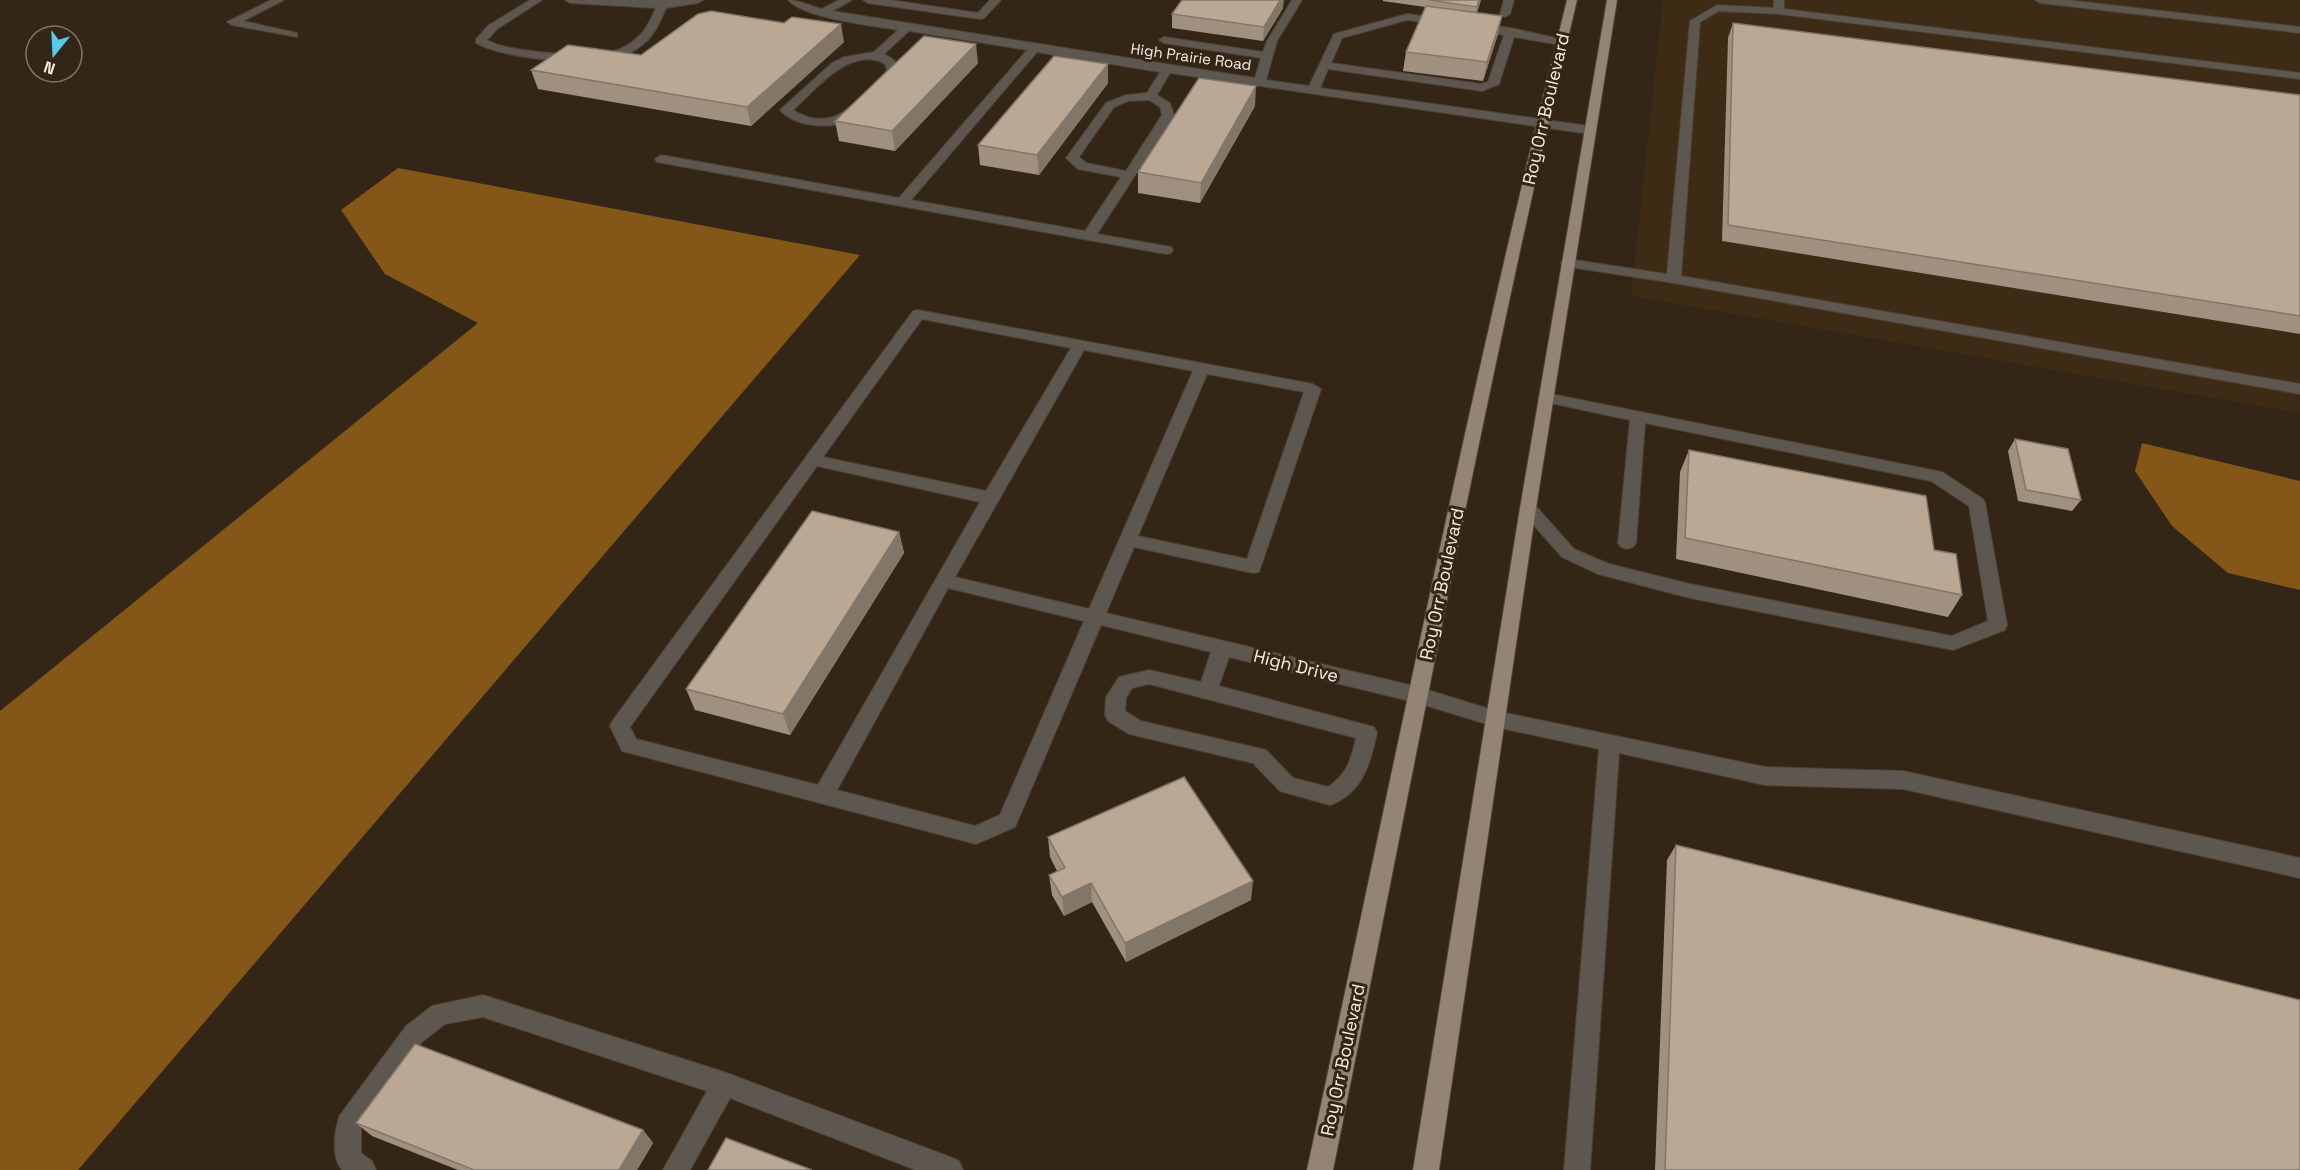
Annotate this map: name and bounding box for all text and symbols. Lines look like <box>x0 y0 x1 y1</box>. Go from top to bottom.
north arrow <box>24 24 84 84</box>
street label: Roy Orr Boulevard <box>1517 31 1574 187</box>
street label: High Prairie Road <box>1129 39 1253 74</box>
text: N <box>41 56 58 79</box>
street label: Roy Orr Boulevard <box>1414 506 1469 662</box>
street label: High Drive <box>1251 644 1341 687</box>
street label: Roy Orr Boulevard <box>1315 982 1370 1138</box>

